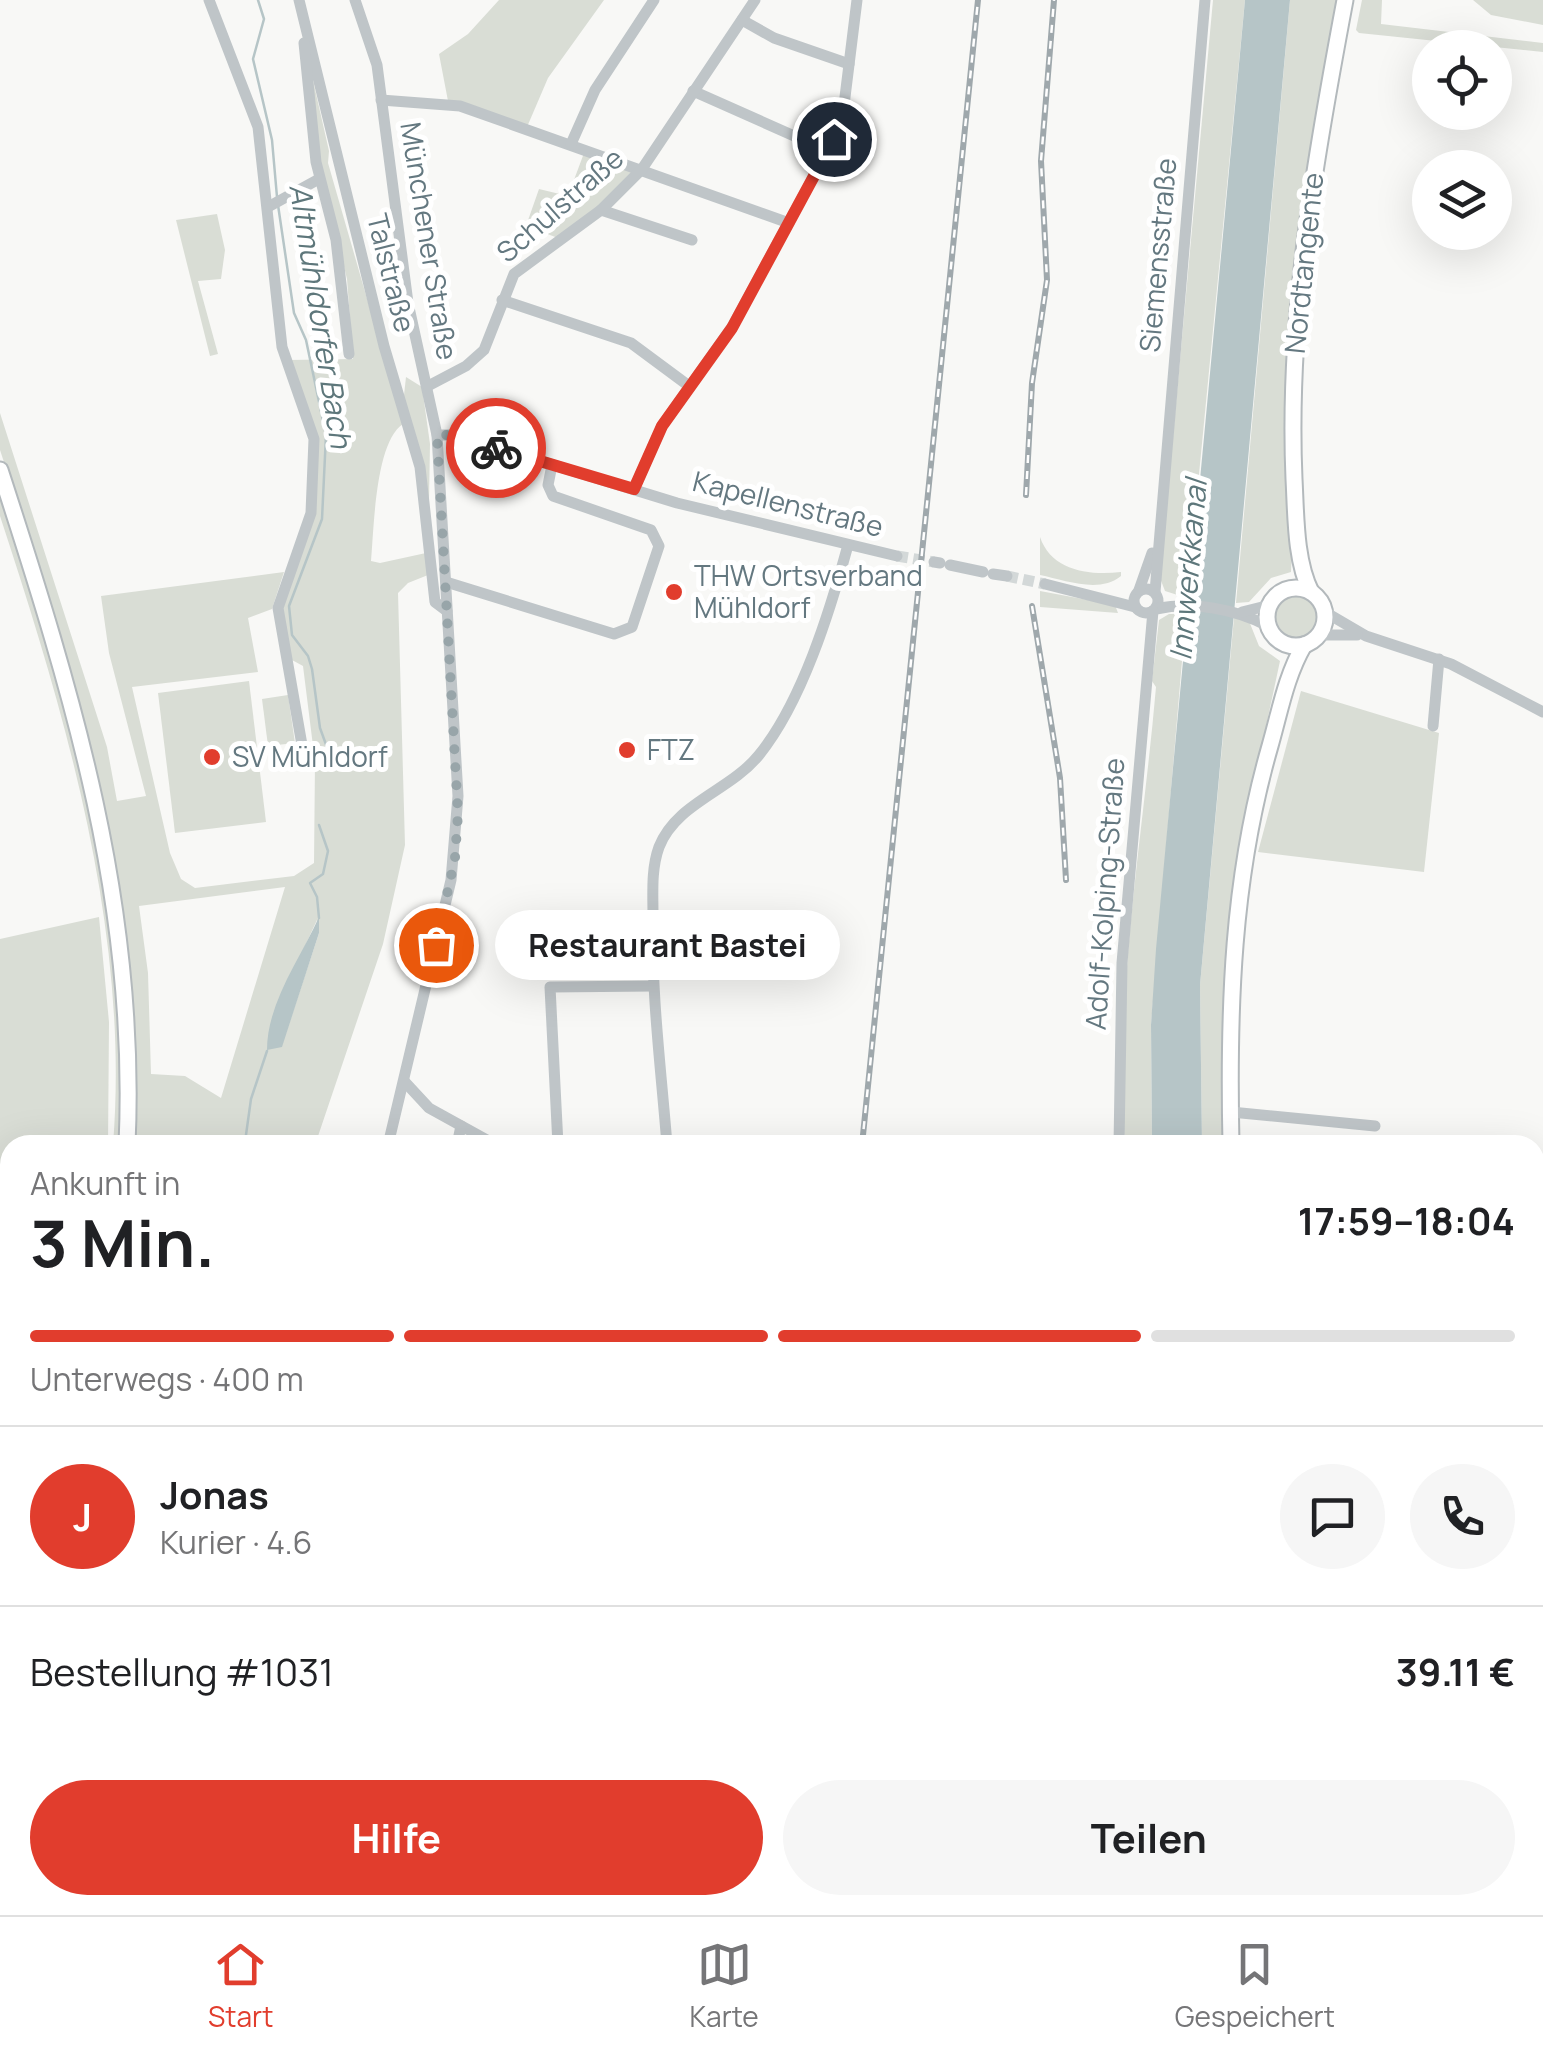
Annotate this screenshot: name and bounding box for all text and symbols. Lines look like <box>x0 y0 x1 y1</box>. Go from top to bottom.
map controls <box>1412 30 1512 250</box>
button: locate <box>1412 30 1512 130</box>
pin <box>792 97 877 182</box>
icon: home <box>807 112 862 167</box>
street label: Münchener Straße <box>392 119 468 362</box>
street label: Schulstraße <box>488 139 631 270</box>
button: layers <box>1412 150 1512 250</box>
street label: Siemensstraße <box>1130 156 1184 354</box>
street label: Nordtangente <box>1275 171 1331 355</box>
water label: Altmühldorfer Bach <box>280 181 363 452</box>
street label: Talstraße <box>359 209 425 336</box>
courier <box>446 398 546 498</box>
icon: bike <box>469 421 524 476</box>
street label: Kapellenstraße <box>689 461 887 545</box>
water label: Innwerkkanal <box>1159 474 1216 662</box>
place label: THW Ortsverband Mühldorf <box>694 556 923 626</box>
marker: THW Ortsverband Mühldorf <box>663 581 685 603</box>
place label: FTZ <box>647 730 695 768</box>
place label: SV Mühldorf <box>232 737 388 775</box>
marker: FTZ <box>616 739 638 761</box>
marker: SV Mühldorf <box>201 746 223 768</box>
street label: Adolf-Kolping-Straße <box>1076 757 1132 1031</box>
pin <box>394 903 479 988</box>
callout: Restaurant Bastei <box>496 910 841 980</box>
icon: bag <box>409 918 464 973</box>
text: Restaurant Bastei <box>528 923 807 967</box>
text: Ankunft in <box>30 1161 180 1205</box>
text: 17:59–18:04 <box>1298 1194 1515 1246</box>
text: 3 Min. <box>30 1198 215 1287</box>
text: Unterwegs · 400 m <box>30 1357 304 1401</box>
button: chat <box>1280 1464 1385 1569</box>
button: phone <box>1410 1464 1515 1569</box>
text: Jonas <box>160 1468 269 1520</box>
text: J <box>73 1490 92 1542</box>
text: Kurier · 4.6 <box>160 1520 312 1564</box>
text: Bestellung #1031 <box>30 1645 334 1697</box>
text: 39.11 € <box>1396 1645 1515 1697</box>
button: Hilfe <box>30 1780 763 1895</box>
button: Teilen <box>783 1780 1515 1895</box>
tab: Start <box>208 1937 273 2035</box>
tab: Karte <box>689 1937 759 2035</box>
tab: Gespeichert <box>1175 1937 1335 2035</box>

